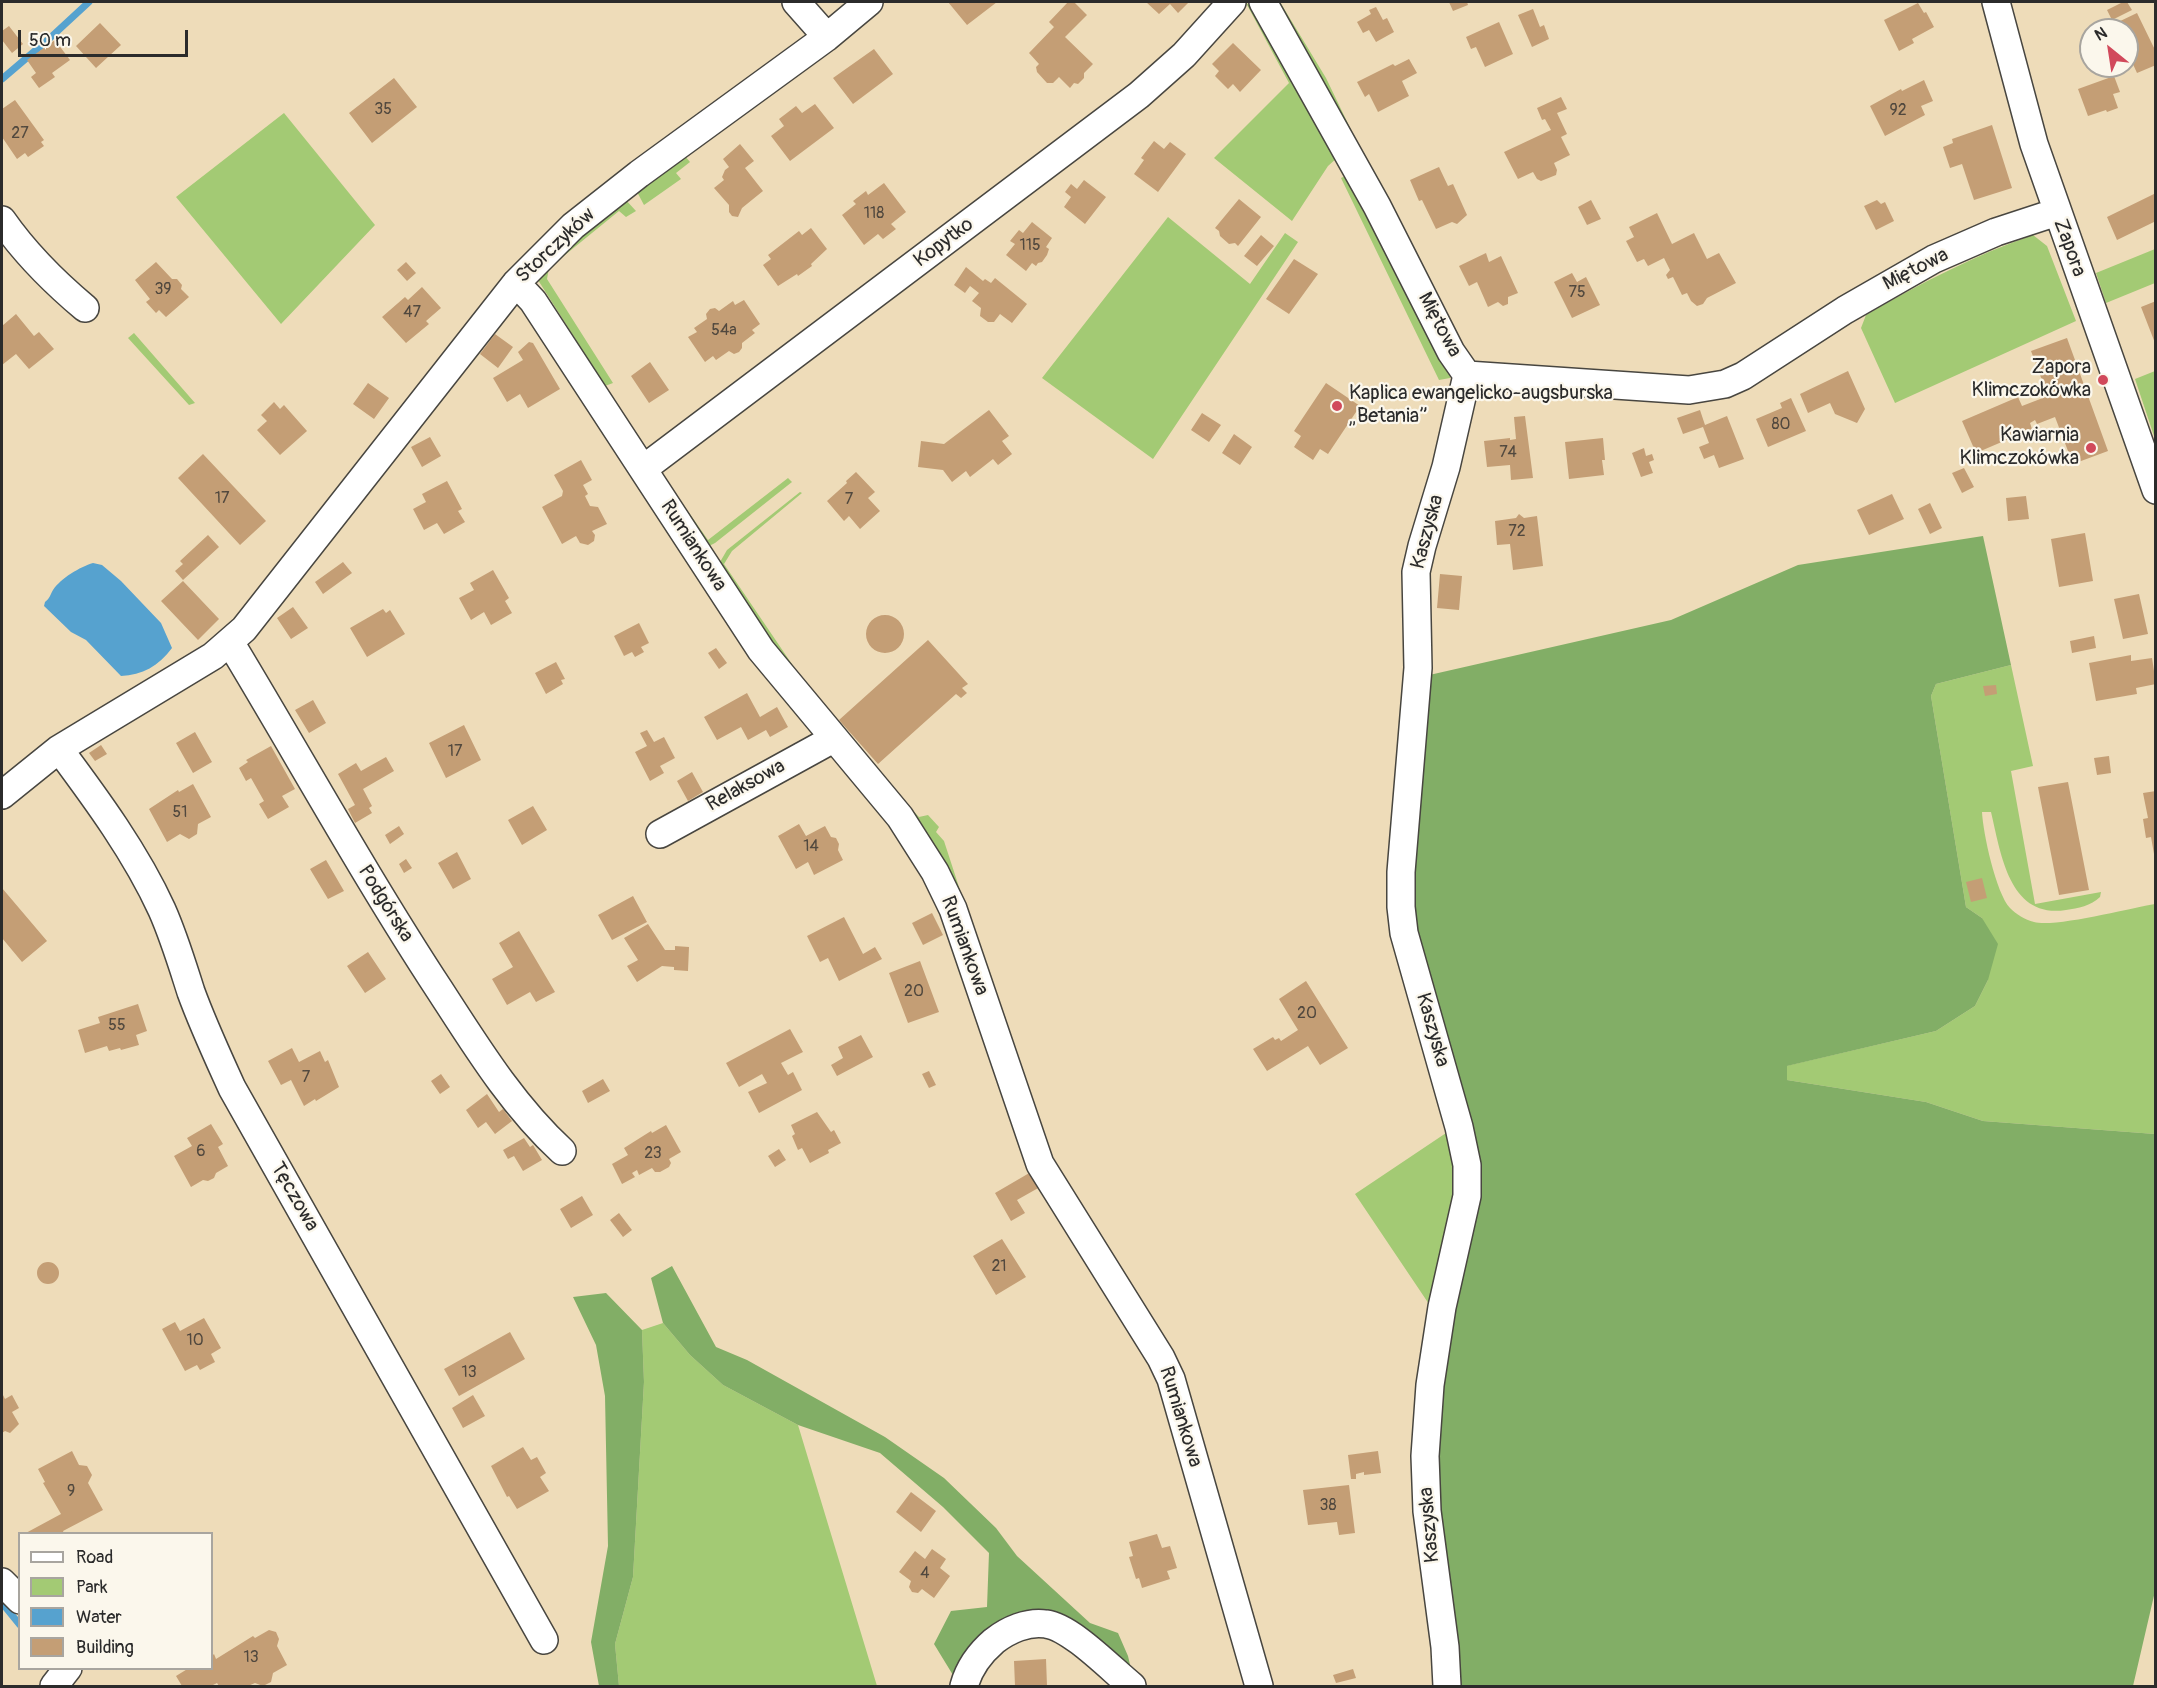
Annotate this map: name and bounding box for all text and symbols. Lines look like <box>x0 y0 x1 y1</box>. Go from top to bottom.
scale bar <box>21 18 190 56</box>
north arrow <box>2079 18 2139 78</box>
text: N <box>2091 23 2111 46</box>
text: 50 m <box>29 29 71 52</box>
house number: 35 <box>374 100 392 120</box>
house number: 92 <box>1889 101 1907 121</box>
house number: 27 <box>11 124 29 144</box>
street label: Storczyków <box>511 203 601 289</box>
house number: 118 <box>864 204 884 224</box>
street label: Kopytko <box>910 213 978 273</box>
street label: Zapora <box>2048 216 2090 280</box>
house number: 115 <box>1019 236 1041 256</box>
street label: Miętowa <box>1879 243 1953 297</box>
house number: 39 <box>154 280 172 300</box>
house number: 75 <box>1568 283 1586 303</box>
street label: Miętowa <box>1412 288 1466 362</box>
house number: 47 <box>403 303 421 323</box>
house number: 54a <box>711 321 737 341</box>
place label: Zapora Klimczokówka <box>1972 356 2091 403</box>
marker: Zapora Klimczokówka <box>2096 373 2110 387</box>
place label: Kaplica ewangelicko-augsburska „Betania” <box>1349 382 1613 429</box>
marker: Kaplica ewangelicko-augsburska „Betania” <box>1330 399 1344 413</box>
house number: 80 <box>1772 415 1790 435</box>
place label: Kawiarnia Klimczokówka <box>1960 424 2079 471</box>
marker: Kawiarnia Klimczokówka <box>2084 441 2098 455</box>
house number: 74 <box>1499 443 1517 463</box>
house number: 17 <box>215 489 229 509</box>
house number: 7 <box>845 490 853 510</box>
street label: Kaszyska <box>1407 492 1449 572</box>
street label: Rumiankowa <box>655 496 731 596</box>
house number: 72 <box>1508 522 1526 542</box>
house number: 17 <box>448 742 462 762</box>
street label: Relaksowa <box>703 755 789 817</box>
house number: 51 <box>173 803 187 823</box>
house number: 14 <box>803 837 819 857</box>
street label: Podgórska <box>352 861 418 947</box>
street label: Rumiankowa <box>935 893 993 999</box>
house number: 20 <box>904 982 924 1002</box>
street label: Kaszyska <box>1410 990 1454 1070</box>
house number: 20 <box>1297 1004 1317 1024</box>
house number: 55 <box>108 1016 126 1036</box>
house number: 7 <box>302 1068 310 1088</box>
house number: 6 <box>196 1142 206 1162</box>
house number: 23 <box>644 1144 662 1164</box>
street label: Tęczowa <box>265 1158 323 1236</box>
house number: 21 <box>991 1257 1007 1277</box>
house number: 10 <box>186 1331 204 1351</box>
house number: 13 <box>461 1363 477 1383</box>
street label: Rumiankowa <box>1153 1364 1207 1470</box>
house number: 9 <box>67 1482 75 1502</box>
street label: Kaszyska <box>1415 1486 1445 1564</box>
house number: 38 <box>1320 1496 1336 1516</box>
legend <box>18 1532 213 1670</box>
text: Road <box>76 1546 113 1569</box>
house number: 4 <box>920 1564 930 1584</box>
text: Park <box>76 1576 108 1599</box>
text: Water <box>76 1606 122 1629</box>
text: Building <box>76 1636 134 1659</box>
house number: 13 <box>243 1648 259 1668</box>

